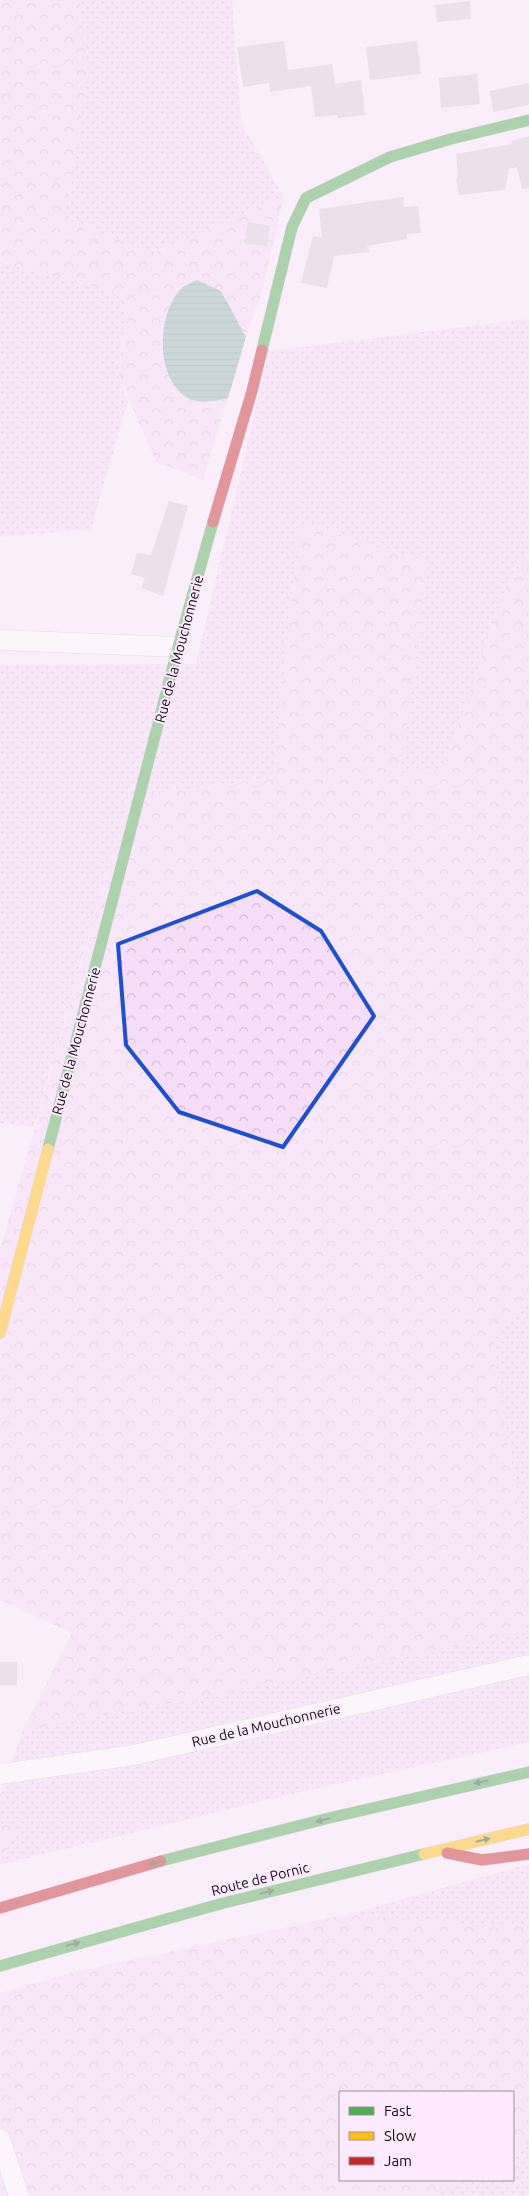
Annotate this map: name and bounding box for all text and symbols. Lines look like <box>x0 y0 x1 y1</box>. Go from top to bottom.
street label: Rue de la Mouchonnerie <box>152 573 206 725</box>
street label: Rue de la Mouchonnerie <box>49 965 103 1117</box>
street label: Rue de la Mouchonnerie <box>190 1700 342 1750</box>
one-way arrow <box>474 1778 489 1786</box>
one-way arrow <box>316 1816 331 1824</box>
one-way arrow <box>475 1836 490 1844</box>
street label: Route de Pornic <box>210 1859 311 1899</box>
one-way arrow <box>149 1860 164 1868</box>
one-way arrow <box>260 1888 275 1896</box>
one-way arrow <box>66 1940 81 1948</box>
legend <box>339 2091 514 2181</box>
text: Fast <box>384 2102 412 2119</box>
text: Slow <box>384 2127 417 2144</box>
text: Jam <box>384 2152 412 2169</box>

